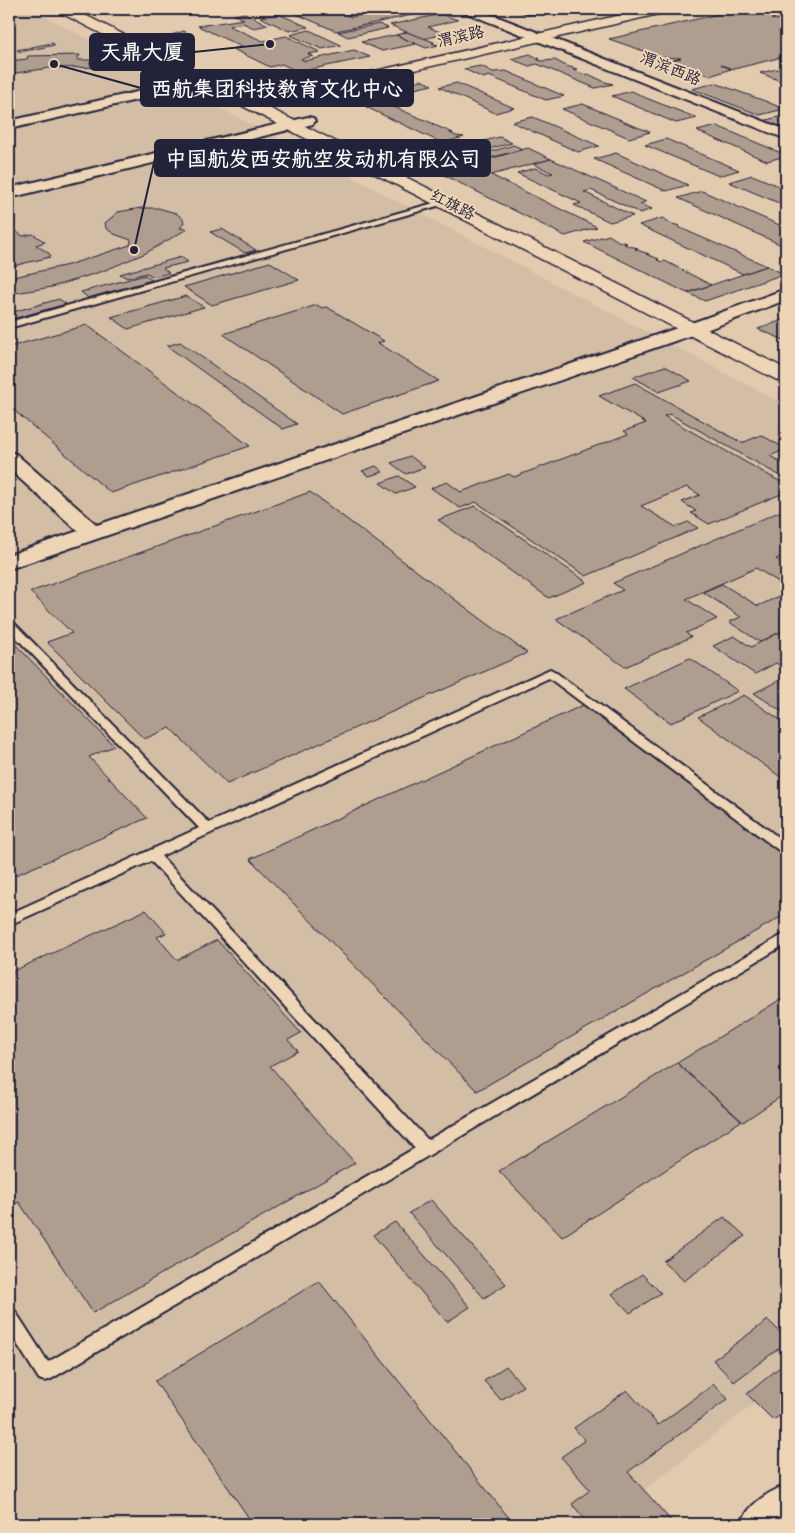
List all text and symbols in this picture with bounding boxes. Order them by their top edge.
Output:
street label: 渭滨路 [435,21,487,55]
callout: 天鼎大厦 [90,34,194,70]
text: 天鼎大厦 [100,40,184,70]
street label: 渭滨西路 [636,47,704,93]
callout: 西航集团科技教育文化中心 [141,70,413,106]
text: 西航集团科技教育文化中心 [151,77,403,107]
callout: 中国航发西安航空发动机有限公司 [155,140,490,176]
text: 中国航发西安航空发动机有限公司 [166,147,481,177]
street label: 红旗路 [425,185,479,227]

